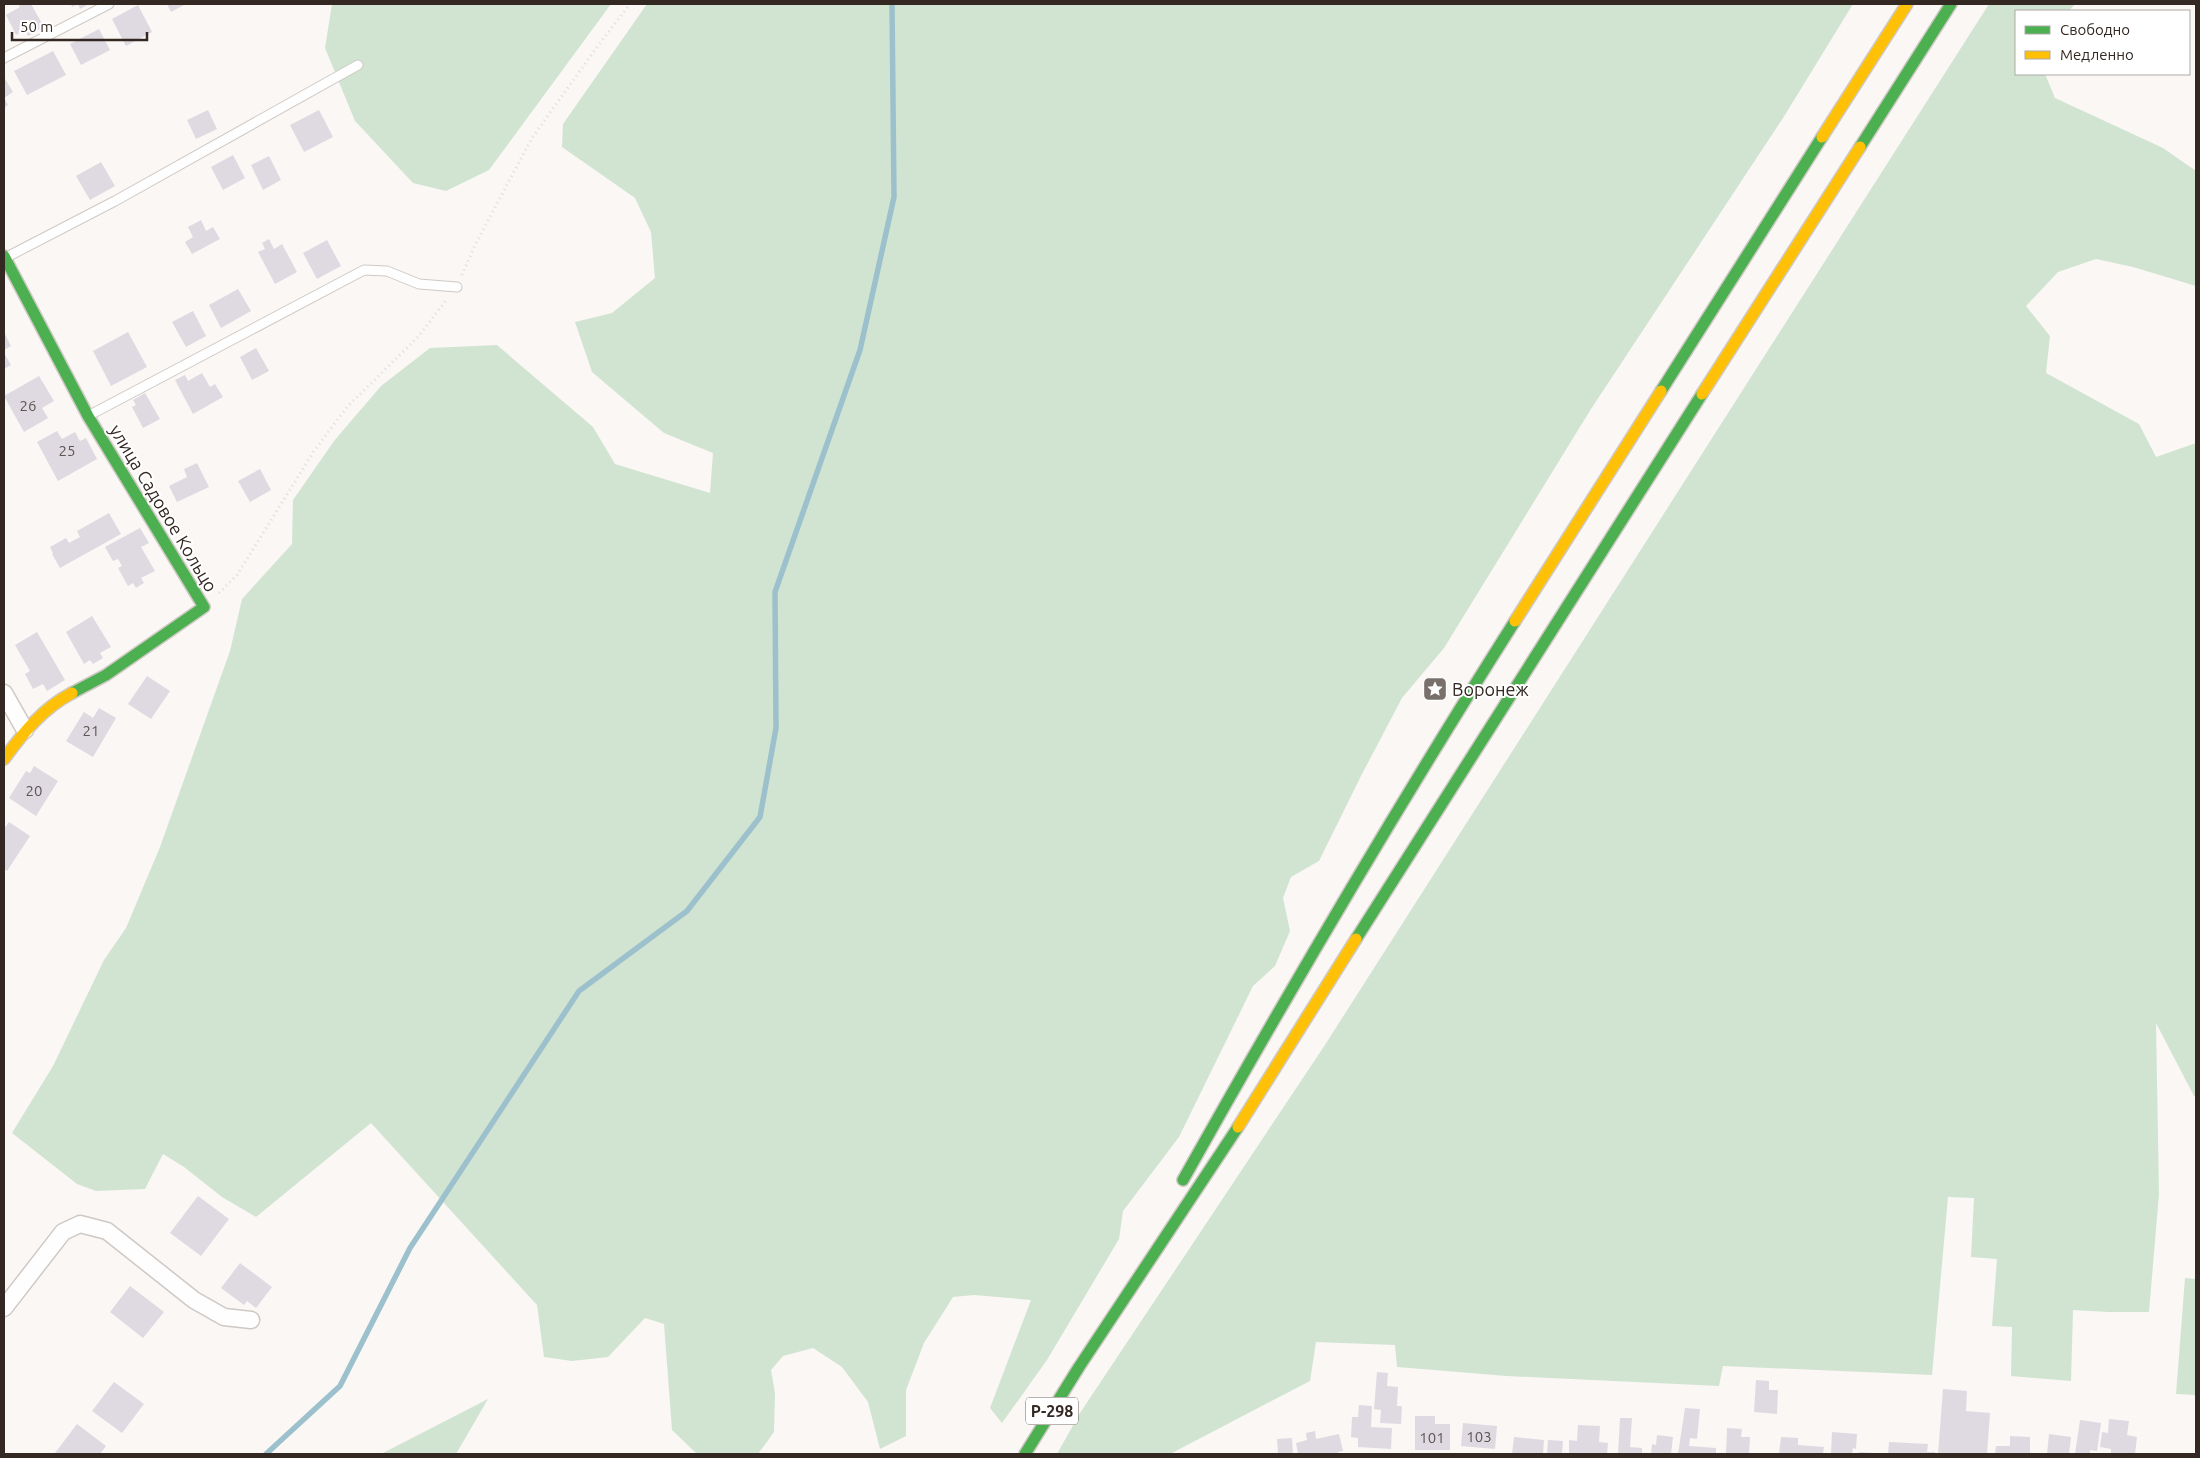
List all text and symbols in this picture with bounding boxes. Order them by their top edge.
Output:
scale bar [12,10,148,42]
legend [2015,10,2190,75]
text: 50 m [20,18,53,35]
text: Свободно [2060,21,2130,38]
text: Медленно [2060,46,2134,63]
house number: 26 [20,397,36,414]
street label: улица Садовое Кольцо [106,421,222,595]
house number: 25 [59,442,75,459]
place icon: Воронеж [1422,676,1448,702]
place label: Воронеж [1452,679,1529,699]
house number: 21 [83,722,99,739]
house number: 20 [26,782,42,799]
road number: Р-298 [1026,1398,1078,1424]
house number: 103 [1466,1428,1492,1445]
house number: 101 [1419,1429,1445,1446]

